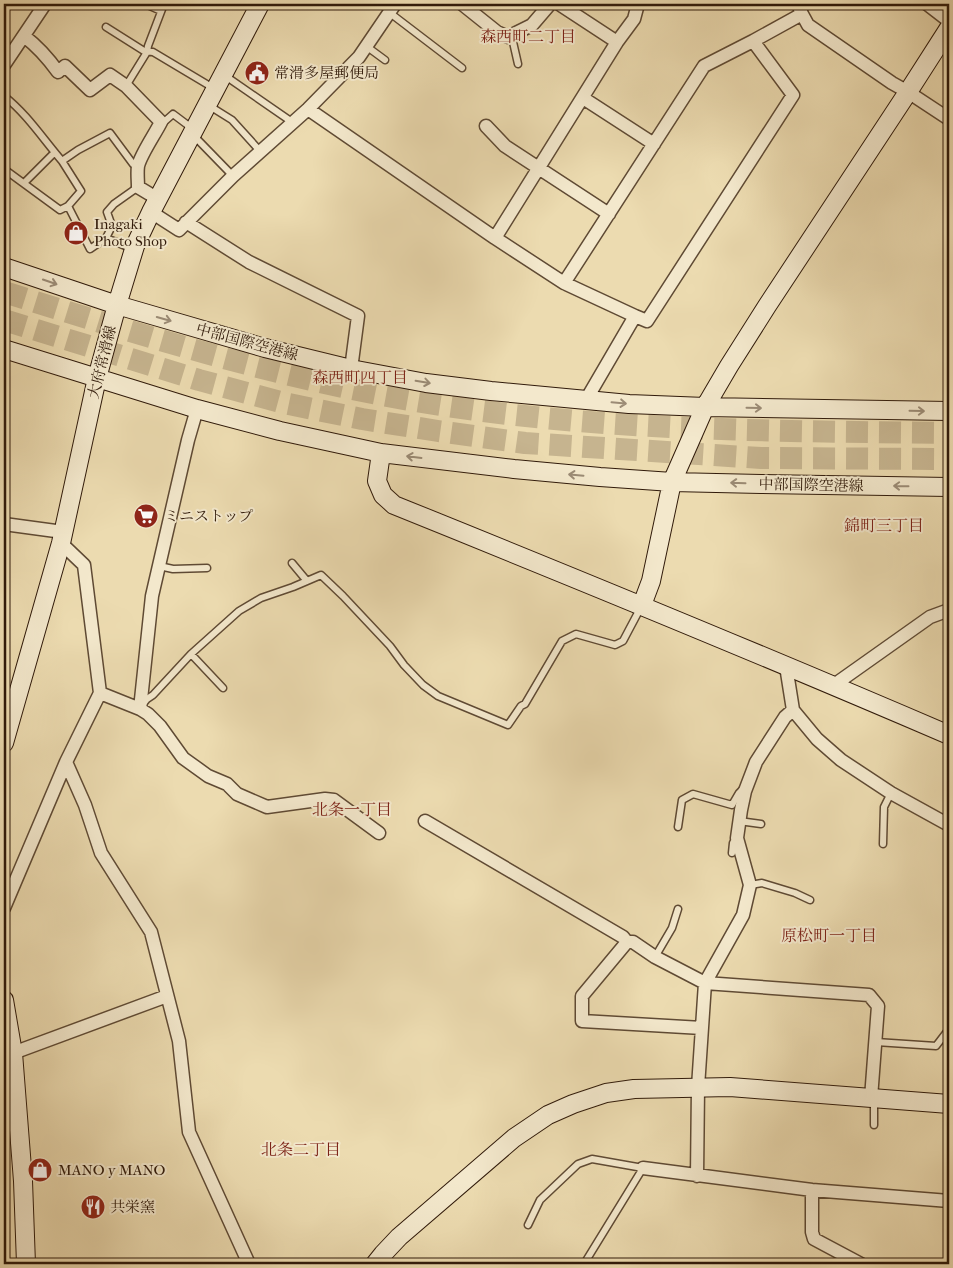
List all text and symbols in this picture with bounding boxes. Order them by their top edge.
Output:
district label: 森西町二丁目 [480,27,576,46]
public building icon: 常滑多屋郵便局 [244,60,270,86]
place label: 常滑多屋郵便局 [274,64,379,82]
place label: Inagaki Photo Shop [94,215,167,250]
shop icon: Inagaki Photo Shop [63,220,89,246]
one-way arrow [42,278,57,287]
one-way arrow [155,314,171,324]
street label: 中部国際空港線 [194,320,300,364]
street label: 大府常滑線 [84,323,120,401]
district label: 森西町四丁目 [312,368,408,387]
one-way arrow [415,378,431,388]
one-way arrow [611,399,627,408]
one-way arrow [746,403,762,413]
one-way arrow [908,406,924,416]
one-way arrow [407,452,423,462]
one-way arrow [568,470,584,480]
street label: 中部国際空港線 [758,475,864,495]
one-way arrow [730,479,746,488]
one-way arrow [893,481,909,491]
supermarket icon: ミニストップ [133,503,159,529]
place label: ミニストップ [164,507,254,525]
district label: 錦町三丁目 [843,516,924,535]
district label: 北条一丁目 [312,800,392,819]
district label: 原松町一丁目 [781,926,877,945]
district label: 北条二丁目 [261,1140,341,1159]
shop icon: MANO y MANO [27,1157,53,1183]
place label: MANO y MANO [58,1161,166,1179]
restaurant icon: 共栄窯 [80,1194,106,1220]
place label: 共栄窯 [110,1198,155,1216]

